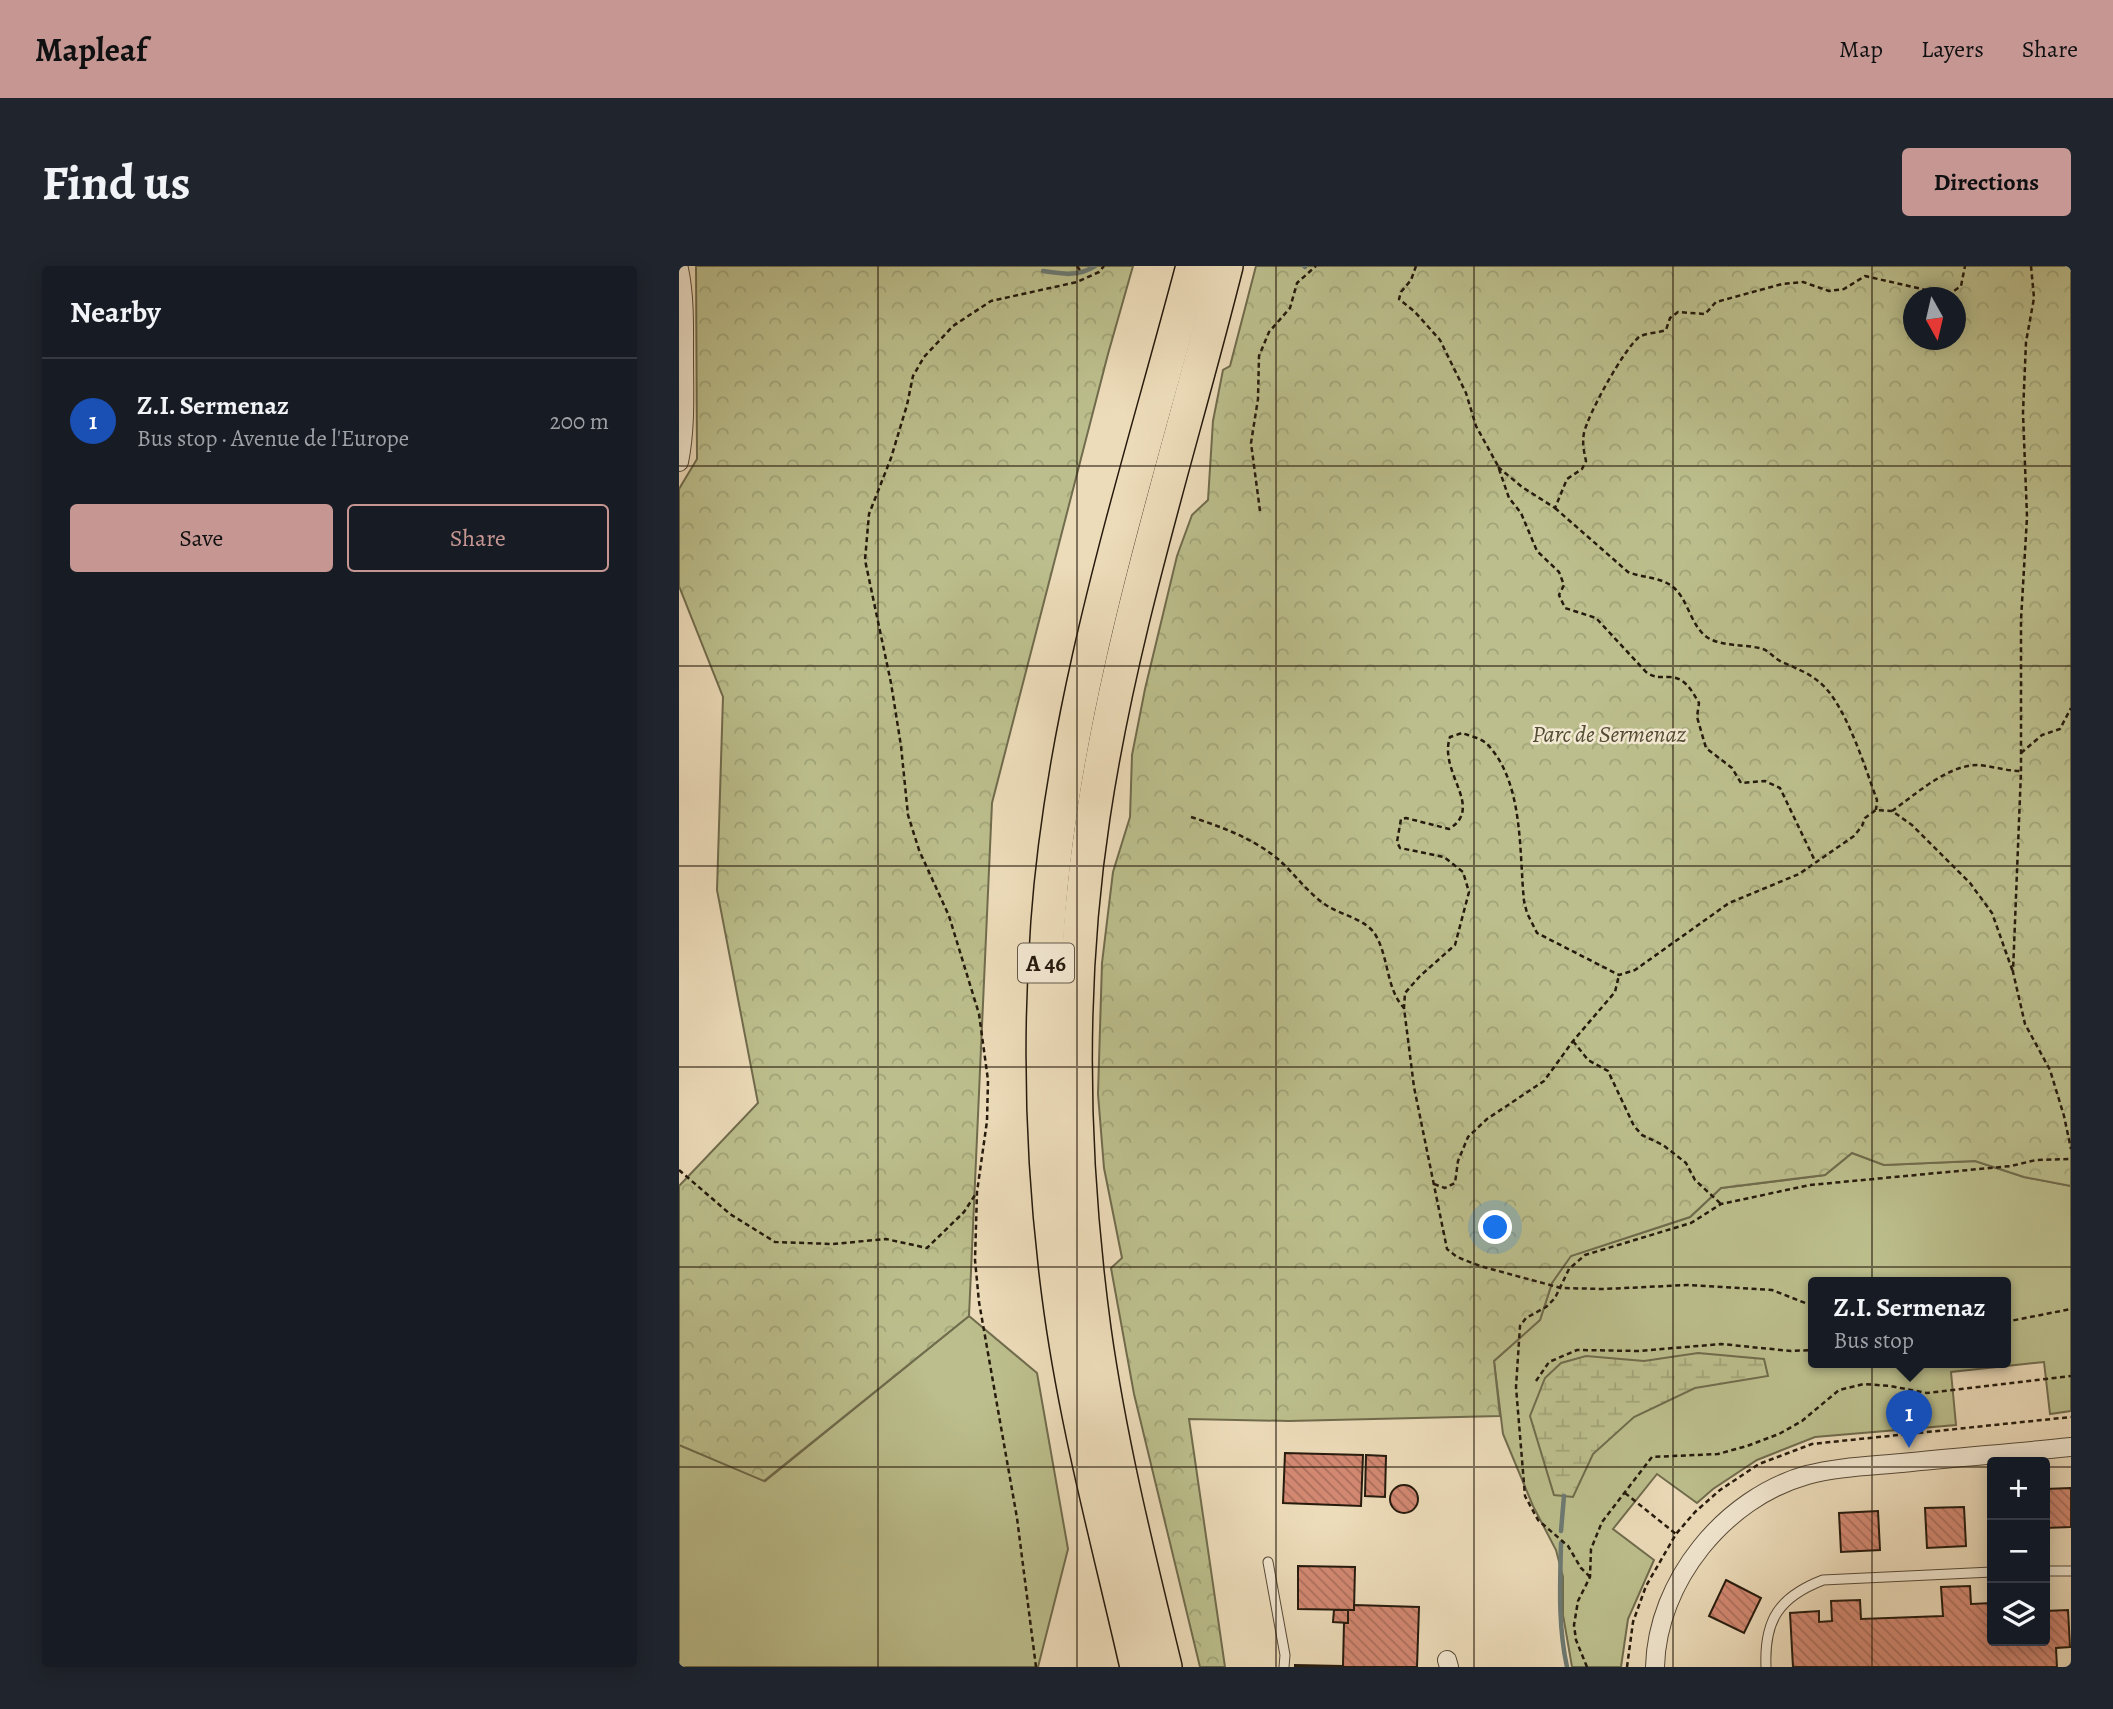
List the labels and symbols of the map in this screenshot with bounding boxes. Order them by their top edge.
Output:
north arrow [1903,287,1966,350]
park label: Parc de Sermenaz [1532,718,1687,750]
road number: A 46 [1018,944,1074,982]
your location [1478,1210,1512,1244]
pin: 1 [1886,1390,1932,1448]

